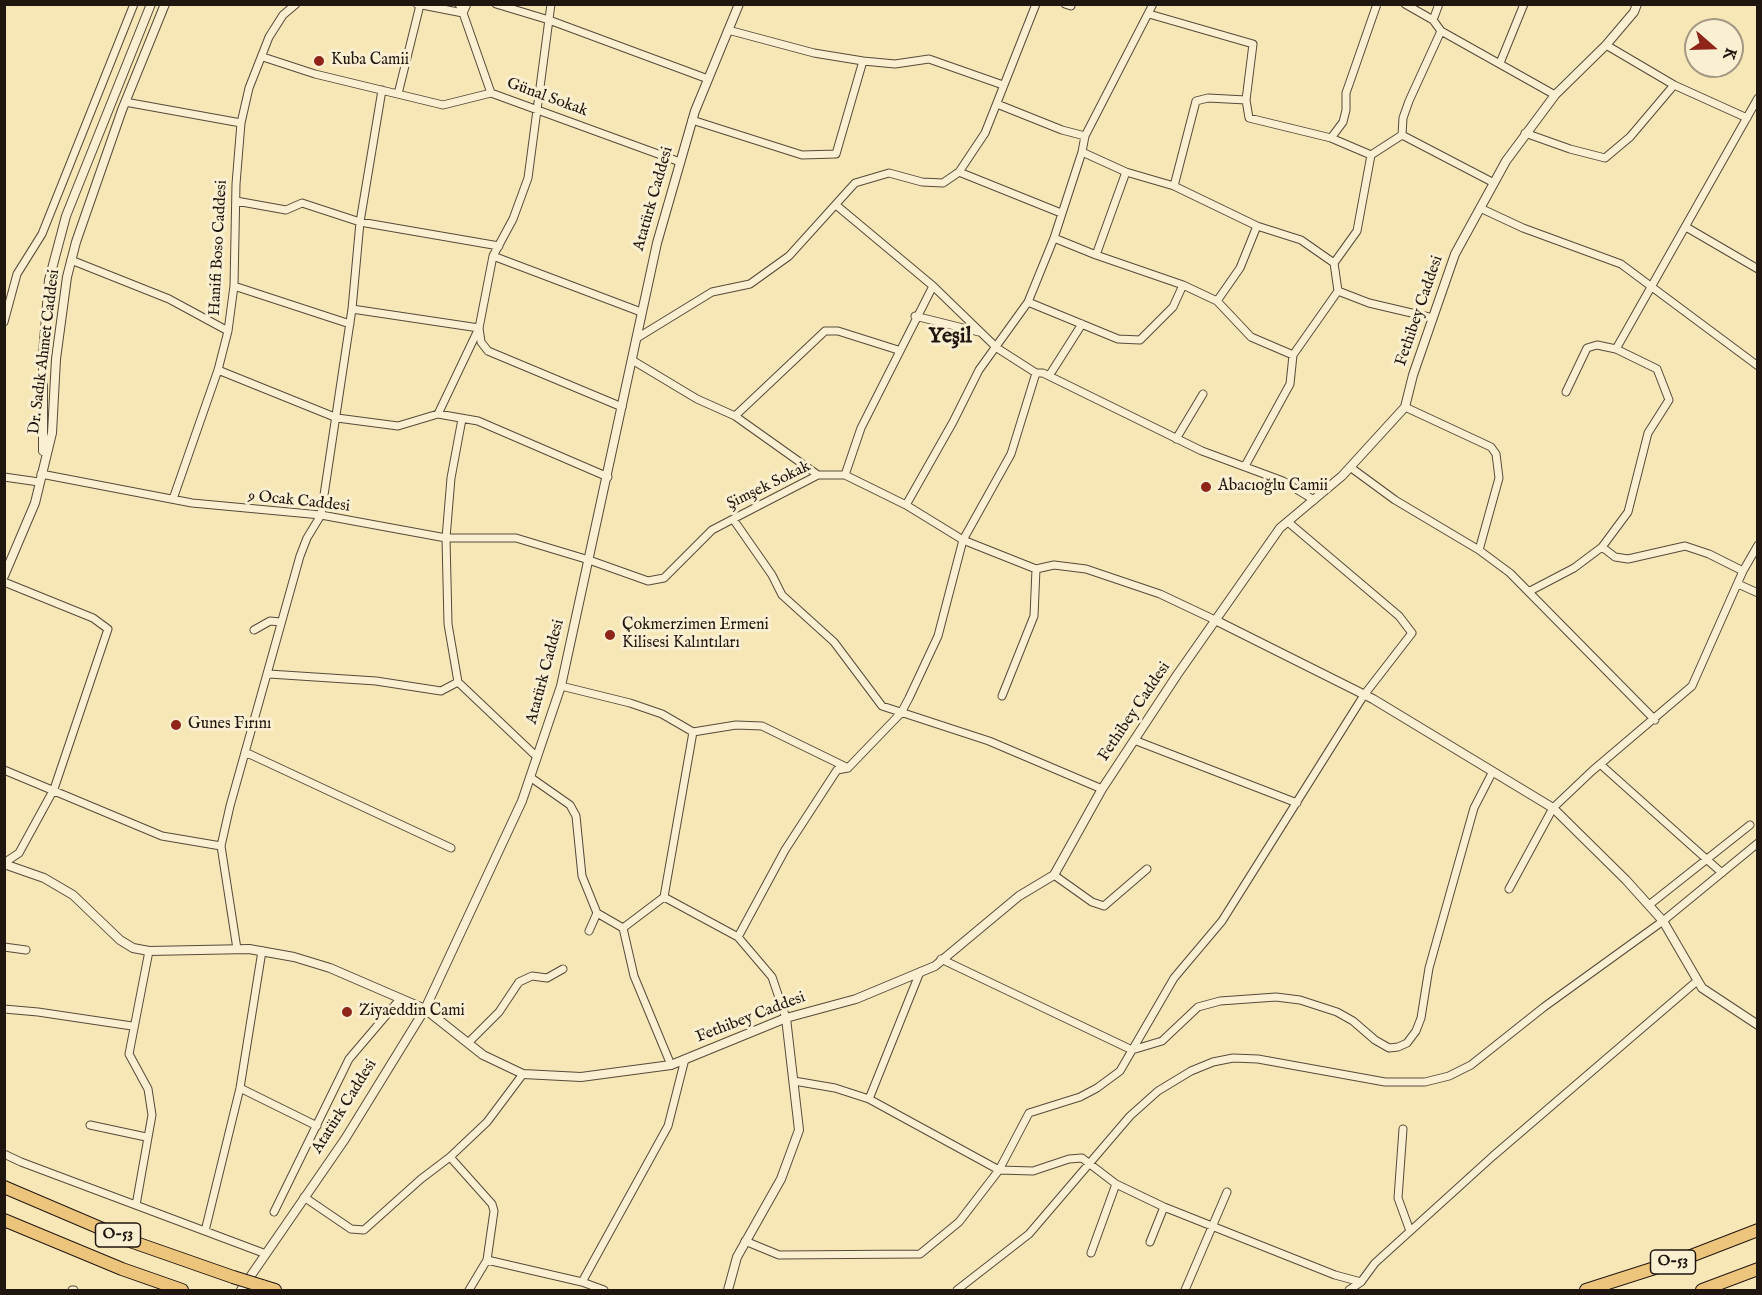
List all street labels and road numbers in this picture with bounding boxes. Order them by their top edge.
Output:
street label: Günal Sokak [504,74,590,122]
street label: Atatürk Caddesi [630,145,678,253]
street label: Hanifi Boso Caddesi [206,180,232,316]
street label: Fethibey Caddesi [1392,253,1448,369]
street label: Dr. Sadık Ahmet Caddesi [25,268,65,436]
street label: Şimşek Sokak [724,457,814,515]
street label: 9 Ocak Caddesi [247,487,351,517]
street label: Atatürk Caddesi [523,618,569,726]
street label: Fethibey Caddesi [1095,659,1175,765]
street label: Fethibey Caddesi [694,988,808,1048]
street label: Atatürk Caddesi [308,1056,382,1158]
road number: O-53 [96,1223,140,1247]
road number: O-53 [1650,1250,1696,1274]

